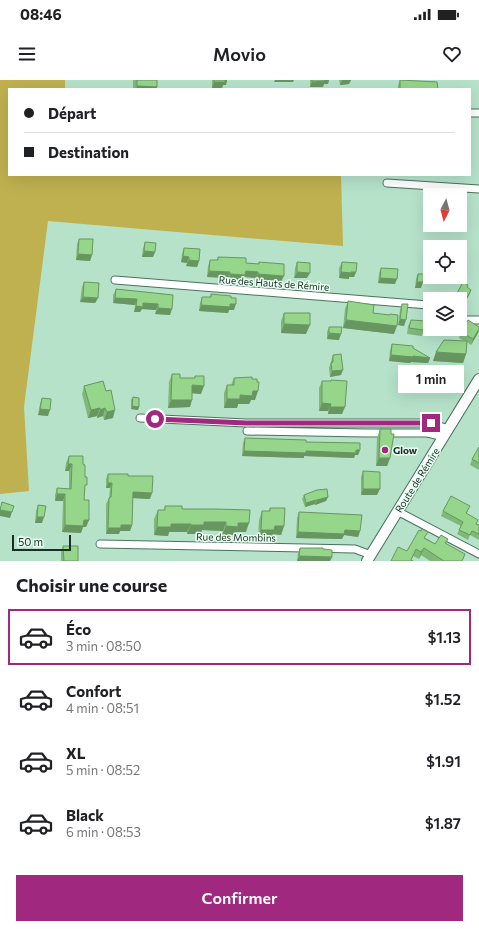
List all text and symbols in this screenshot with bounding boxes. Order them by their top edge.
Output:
text: 08:46 [20,5,62,23]
icon: menu [16,43,38,65]
text: Movio [213,43,266,65]
icon: heart [441,43,463,65]
text: Départ [48,104,96,122]
text: Destination [48,143,129,161]
north arrow [423,188,467,232]
map controls [423,188,467,336]
button: locate [423,240,467,284]
street label: Rue des Hauts de Rémire [218,273,330,293]
button: layers [423,292,467,336]
callout: 1 min [398,365,464,393]
text: 1 min [416,371,446,387]
route start [146,410,164,428]
route end [422,414,440,432]
place label: Glow [393,444,418,456]
marker: Glow [380,445,390,455]
street label: Route de Rémire [392,445,442,515]
street label: Rue des Mombins [196,530,277,544]
scale bar [12,533,71,552]
text: 50 m [18,535,43,548]
text: Choisir une course [16,574,167,596]
icon: car [18,619,54,655]
text: Éco [66,620,91,638]
text: $1.13 [428,628,461,646]
text: 3 min · 08:50 [66,638,141,654]
icon: car [18,681,54,717]
text: Confort [66,682,121,700]
text: $1.52 [425,690,461,708]
text: 4 min · 08:51 [66,700,139,716]
icon: car [18,743,54,779]
text: XL [66,744,85,762]
text: $1.91 [426,752,461,770]
text: 5 min · 08:52 [66,762,140,778]
icon: car [18,805,54,841]
text: Black [66,806,104,824]
text: $1.87 [425,814,461,832]
text: 6 min · 08:53 [66,824,141,840]
button: Confirmer [16,875,463,921]

